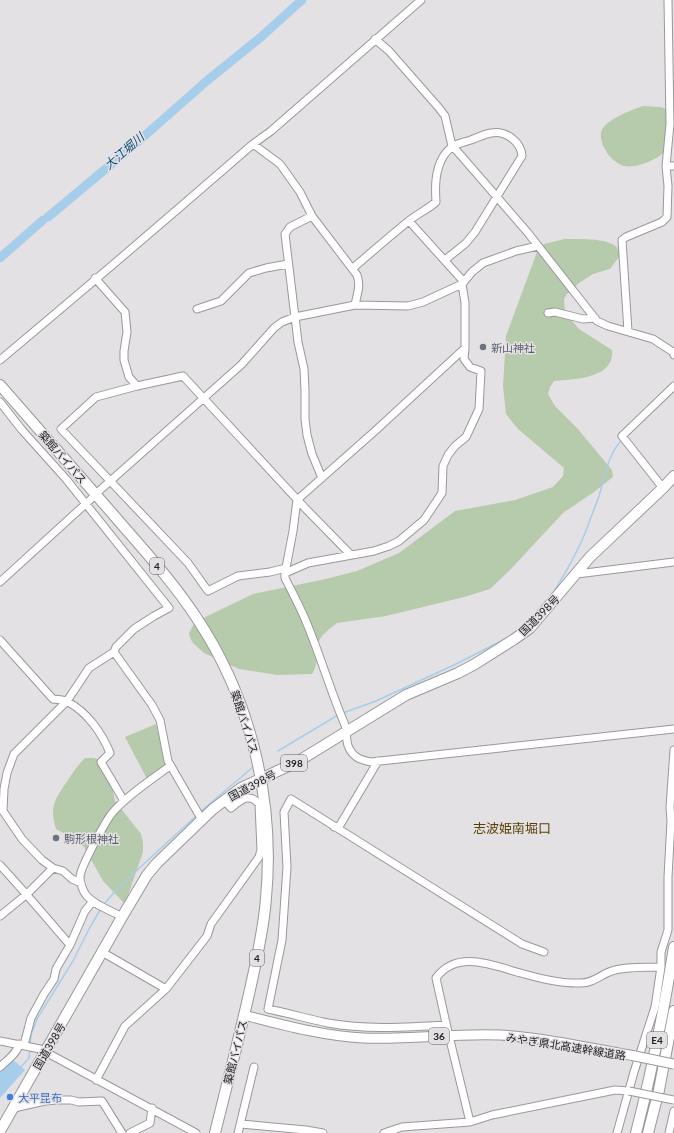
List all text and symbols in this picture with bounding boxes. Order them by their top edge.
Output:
water label: 大江堀川 [101,128,149,172]
place label: 新山神社 [491,341,535,354]
marker: 新山神社 [478,342,488,352]
street label: 築館バイパス [37,428,89,486]
road number: 4 [150,558,164,574]
street label: 国道398号 [516,592,562,638]
street label: 築館バイパス [229,689,261,755]
road number: 398 [281,755,307,771]
street label: 国道398号 [226,767,278,803]
district label: 志波姫南堀口 [473,820,551,836]
place label: 駒形根神社 [64,832,119,845]
marker: 駒形根神社 [51,833,61,843]
road number: 4 [250,950,264,966]
street label: 築館バイパス [221,1019,249,1085]
street label: 国道398号 [30,1020,68,1072]
road number: 36 [429,1028,449,1044]
street label: みやぎ県北高速幹線道路 [505,1030,627,1062]
road number: E4 [647,1032,667,1048]
place label: 大平昆布 [18,1091,62,1104]
marker: 大平昆布 [5,1092,15,1102]

